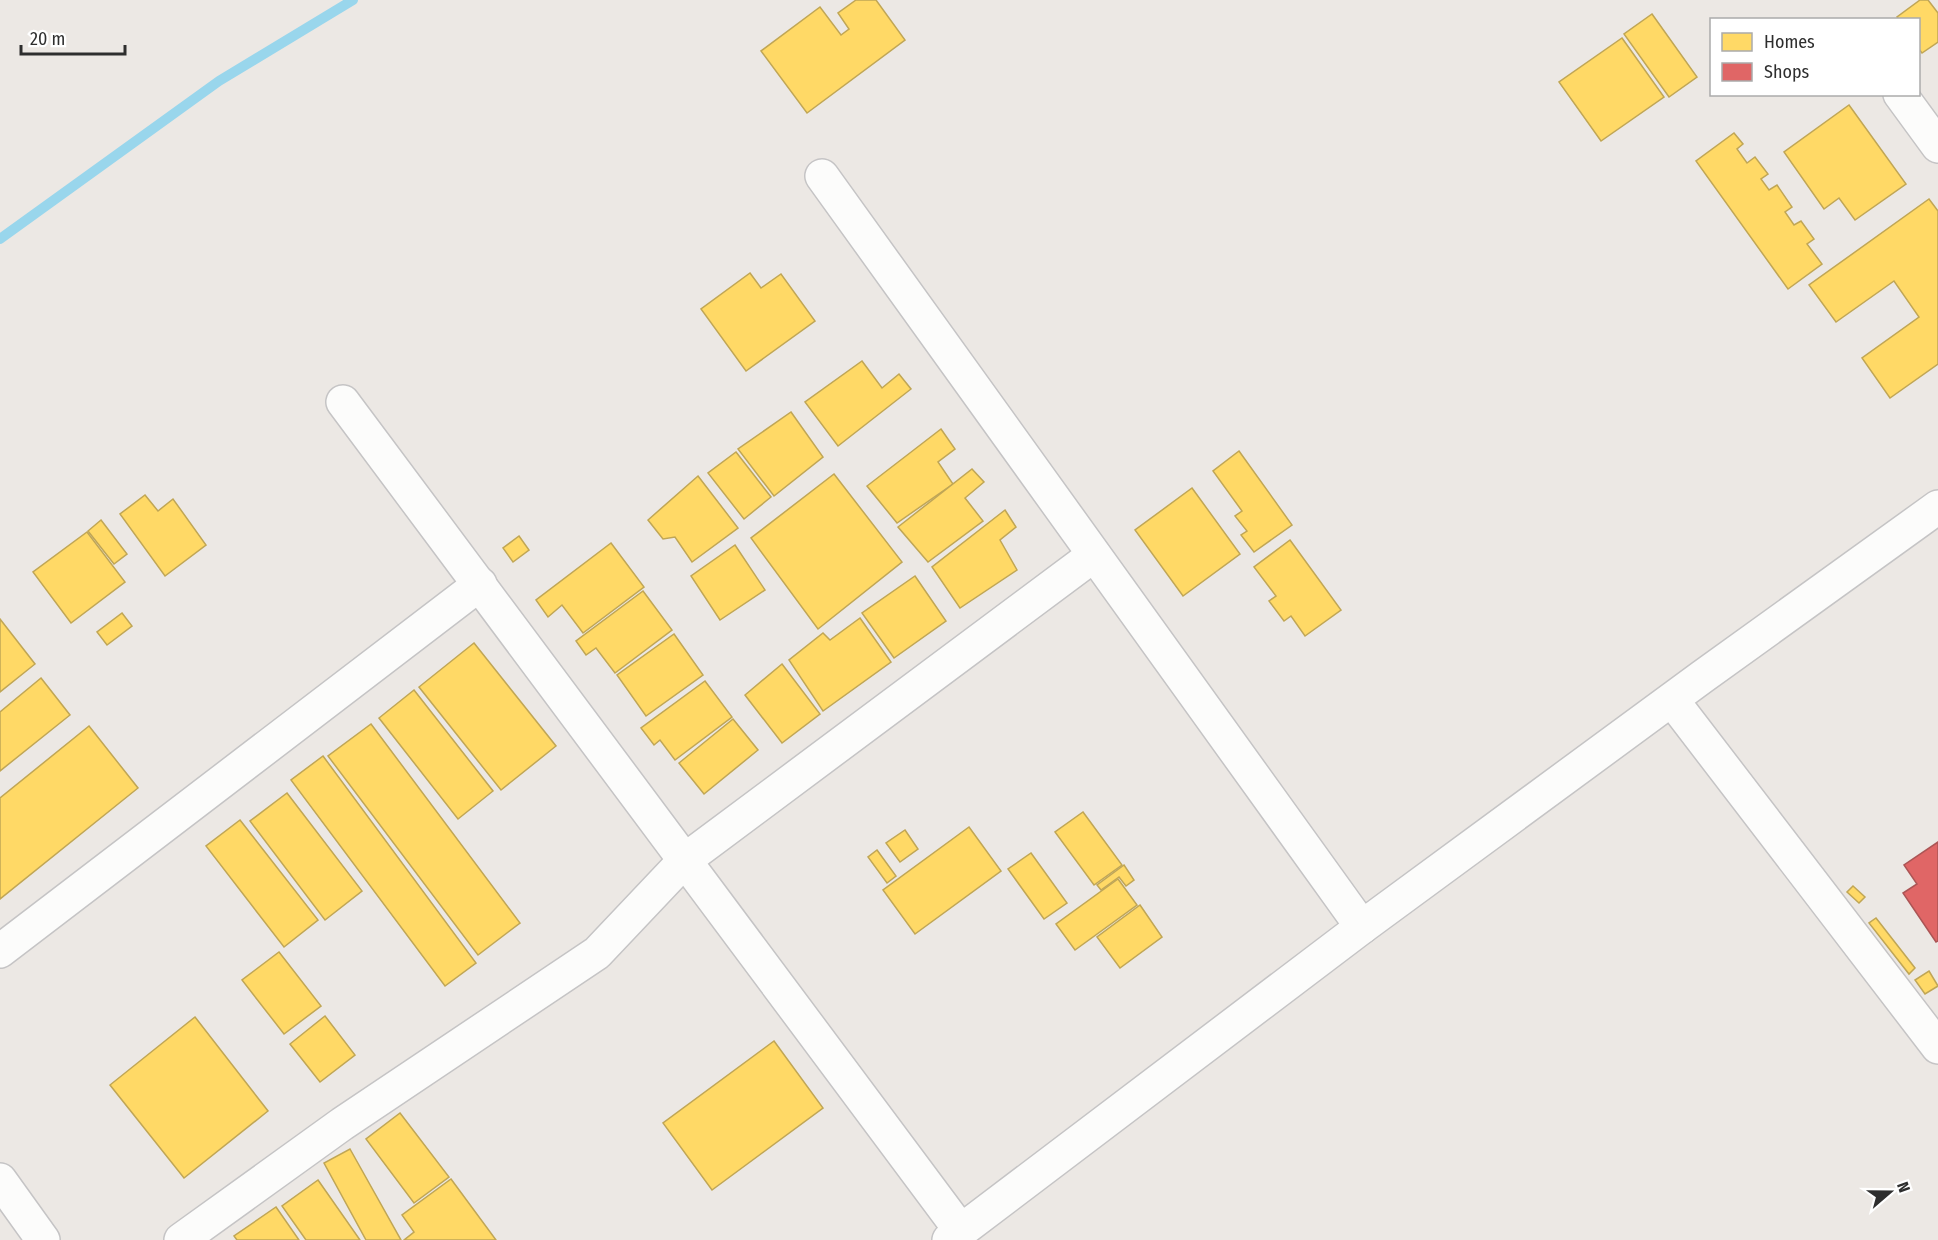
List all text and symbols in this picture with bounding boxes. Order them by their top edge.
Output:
scale bar [21,18,124,56]
legend [1710,18,1920,96]
text: 20 m [30,28,65,50]
text: Homes [1764,31,1815,53]
text: Shops [1764,61,1809,83]
north arrow [1860,1162,1920,1222]
text: N [1893,1179,1914,1195]

